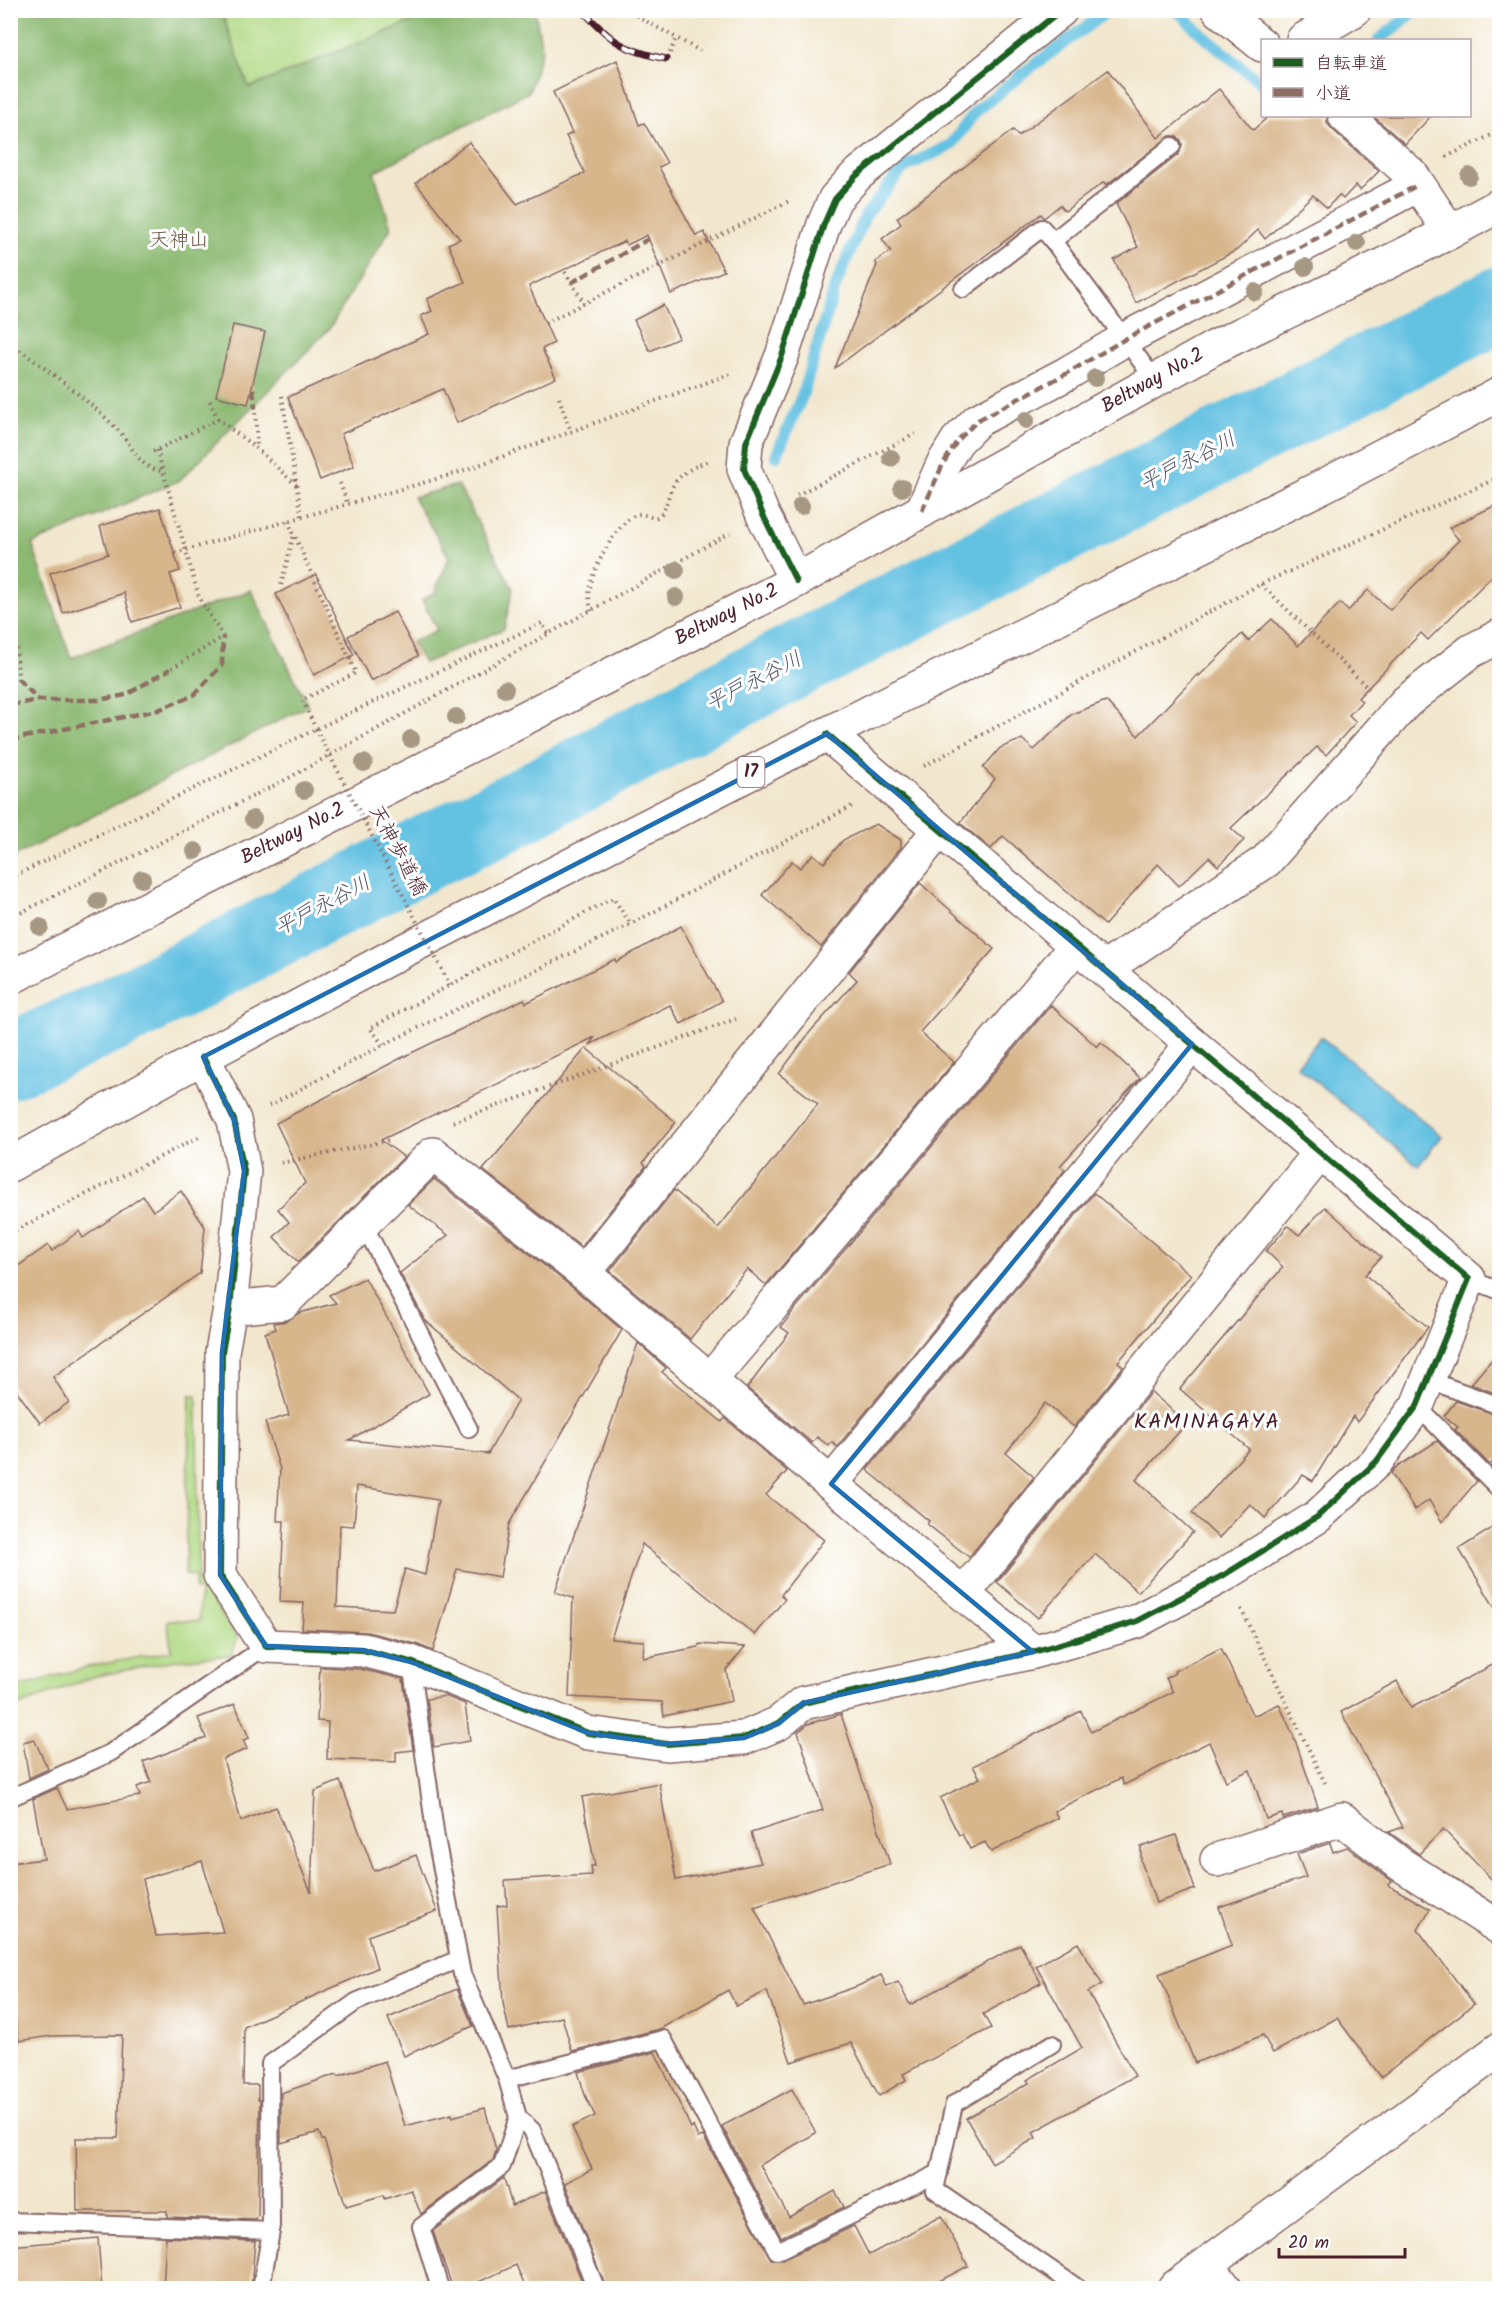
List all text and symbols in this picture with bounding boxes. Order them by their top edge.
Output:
legend [1261,39,1471,117]
text: 自転車道 [1315,50,1387,79]
text: 小道 [1315,80,1351,109]
park label: 天神山 [149,225,209,257]
street label: Beltway No.2 [1096,339,1210,423]
water label: 平戸永谷川 [1134,423,1242,501]
street label: Beltway No.2 [669,575,785,655]
water label: 平戸永谷川 [700,643,808,721]
road number: 17 [738,757,764,787]
street label: Beltway No.2 [235,794,351,874]
street label: 天神歩道橋 [359,799,435,903]
water label: 平戸永谷川 [269,867,377,945]
district label: KAMINAGAYA [1134,1405,1280,1440]
scale bar [1279,2221,1405,2259]
text: 20 m [1288,2229,1329,2258]

